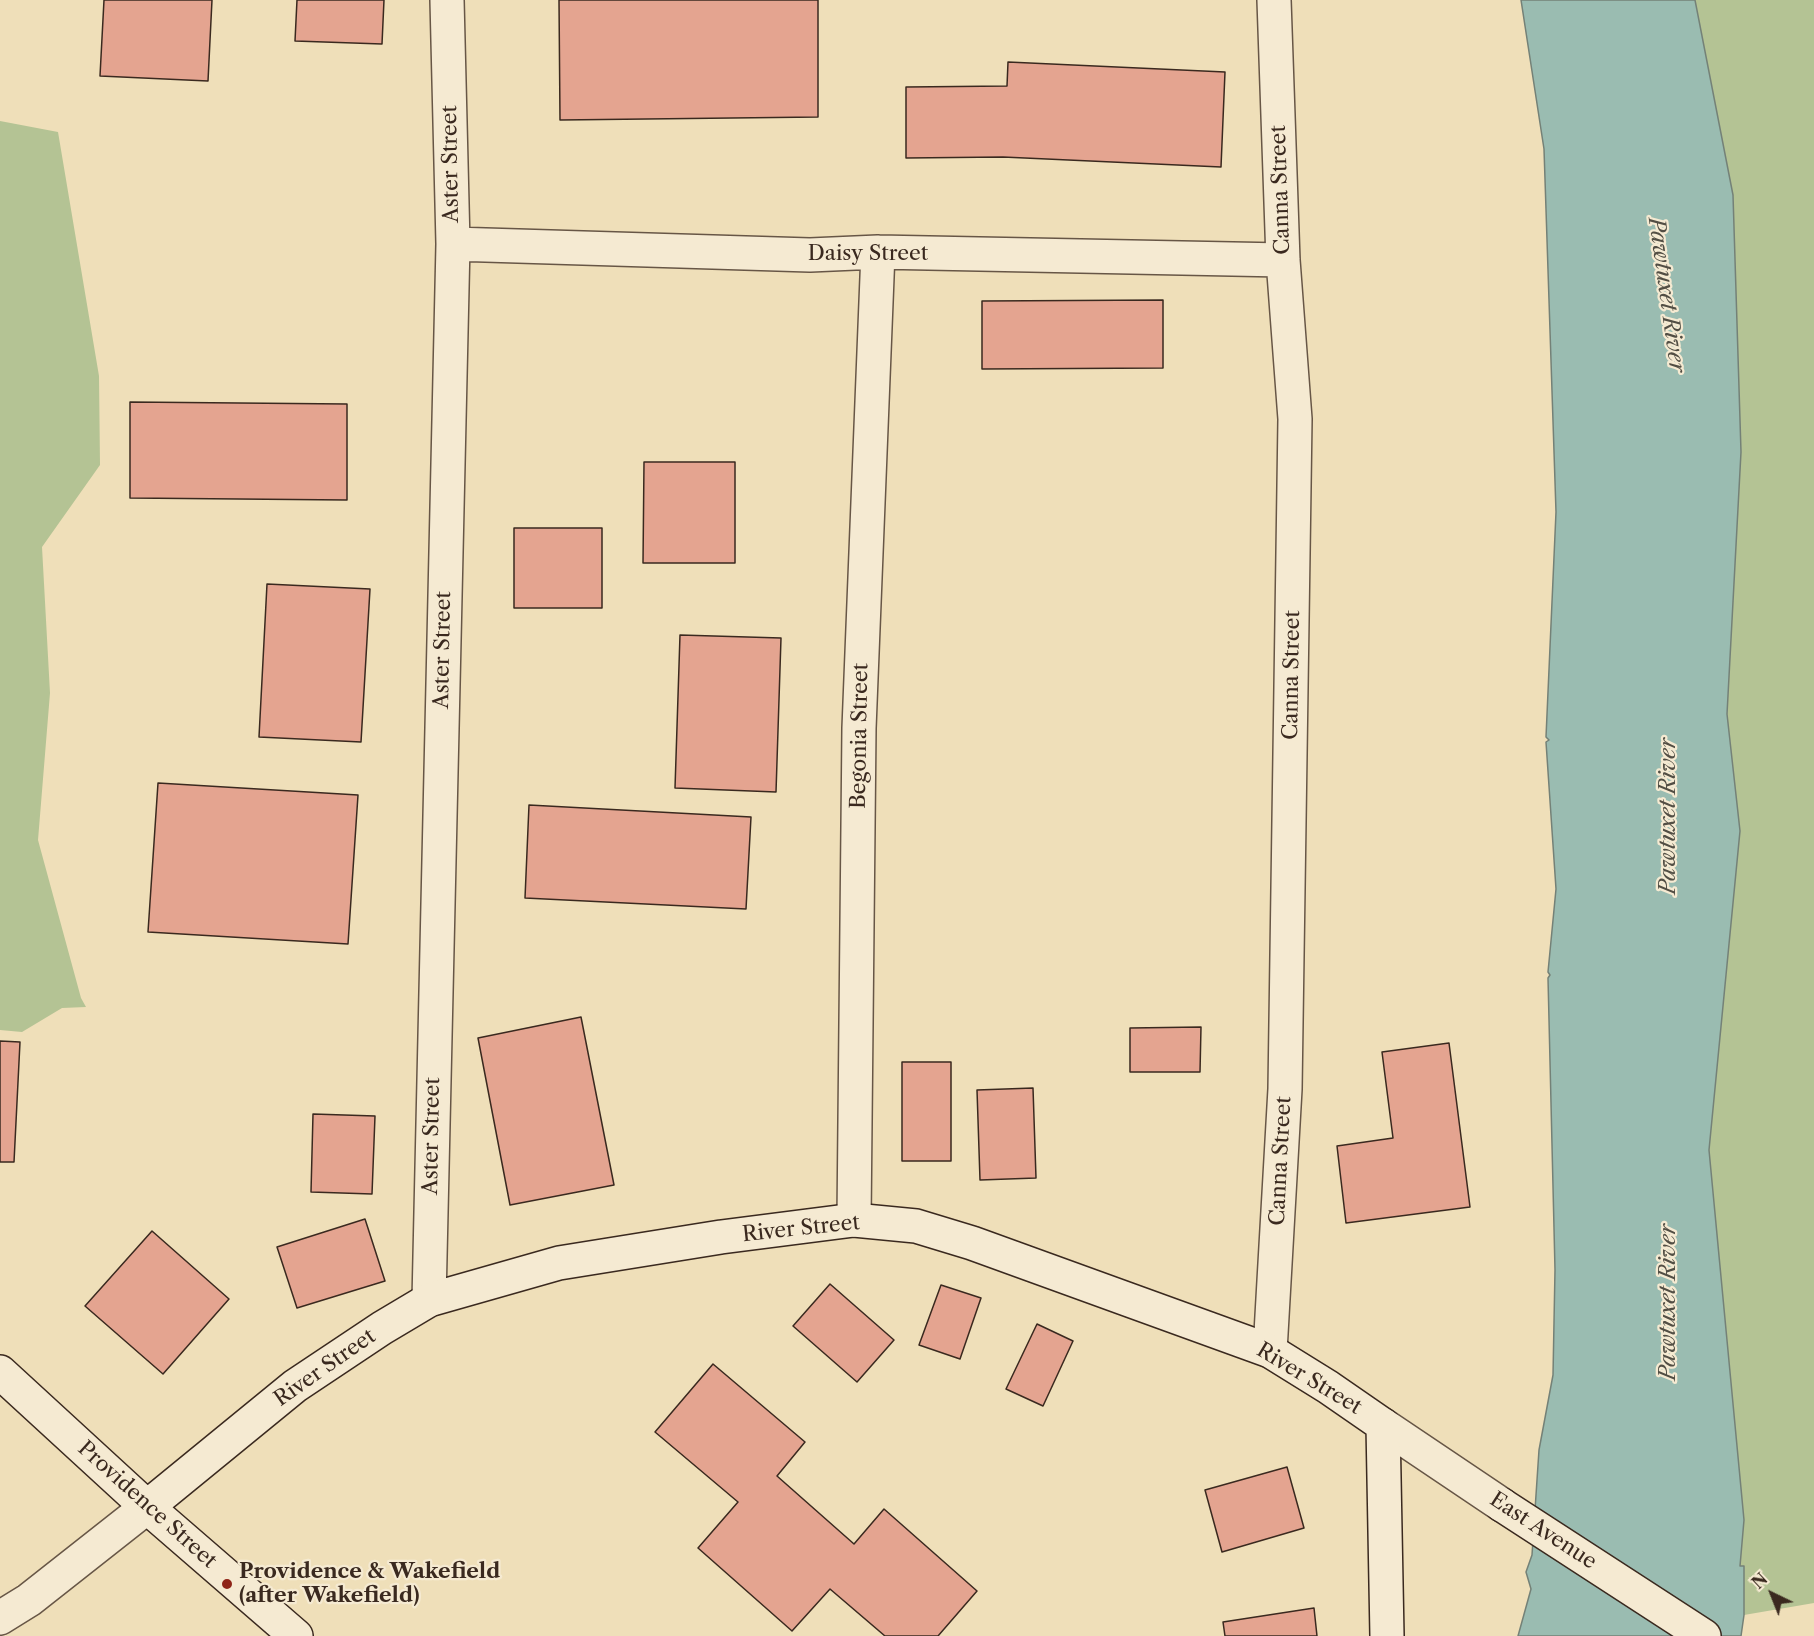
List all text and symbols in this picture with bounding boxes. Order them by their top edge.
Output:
street label: Aster Street [437,105,465,223]
street label: Canna Street [1266,125,1296,255]
water label: Pawtuxet River [1642,216,1690,374]
street label: Daisy Street [808,241,928,267]
street label: Aster Street [429,591,457,709]
street label: Canna Street [1278,610,1306,740]
street label: Begonia Street [846,663,874,809]
water label: Pawtuxet River [1656,738,1682,894]
street label: Aster Street [418,1077,446,1195]
street label: Canna Street [1265,1096,1297,1226]
street label: River Street [741,1210,861,1248]
water label: Pawtuxet River [1656,1224,1682,1380]
street label: River Street [269,1324,381,1412]
street label: River Street [1252,1338,1366,1420]
street label: Providence Street [72,1436,222,1574]
street label: East Avenue [1485,1487,1601,1575]
place label: Providence & Wakefield (after Wakefield) [239,1559,500,1609]
north arrow [1742,1564,1802,1624]
text: N [1748,1569,1772,1593]
marker: Providence & Wakefield (after Wakefield) [220,1577,234,1591]

